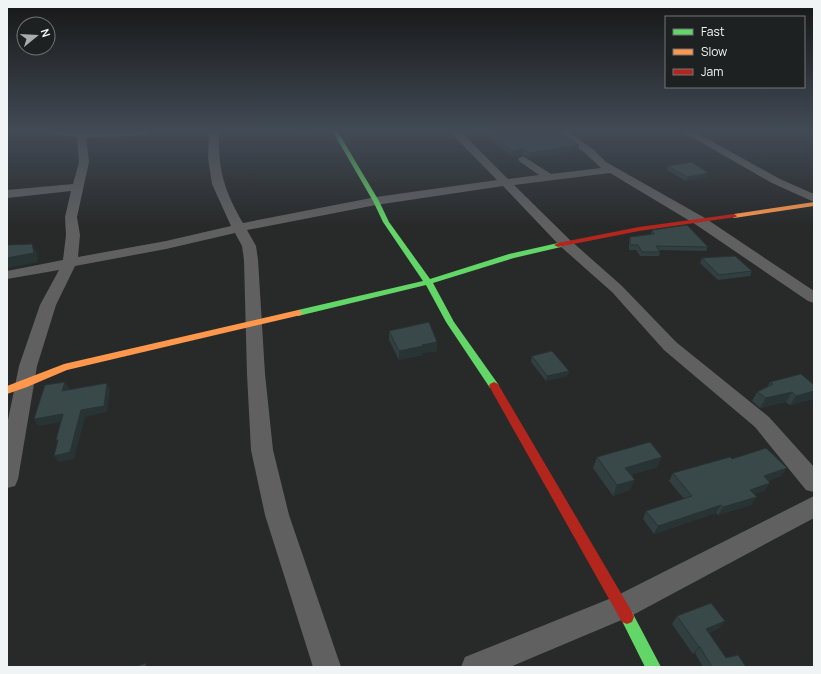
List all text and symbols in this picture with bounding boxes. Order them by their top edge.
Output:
north arrow [16,16,56,56]
legend [665,16,805,88]
text: Fast [701,23,725,40]
text: N [38,27,54,39]
text: Slow [701,43,727,60]
text: Jam [701,63,723,80]

